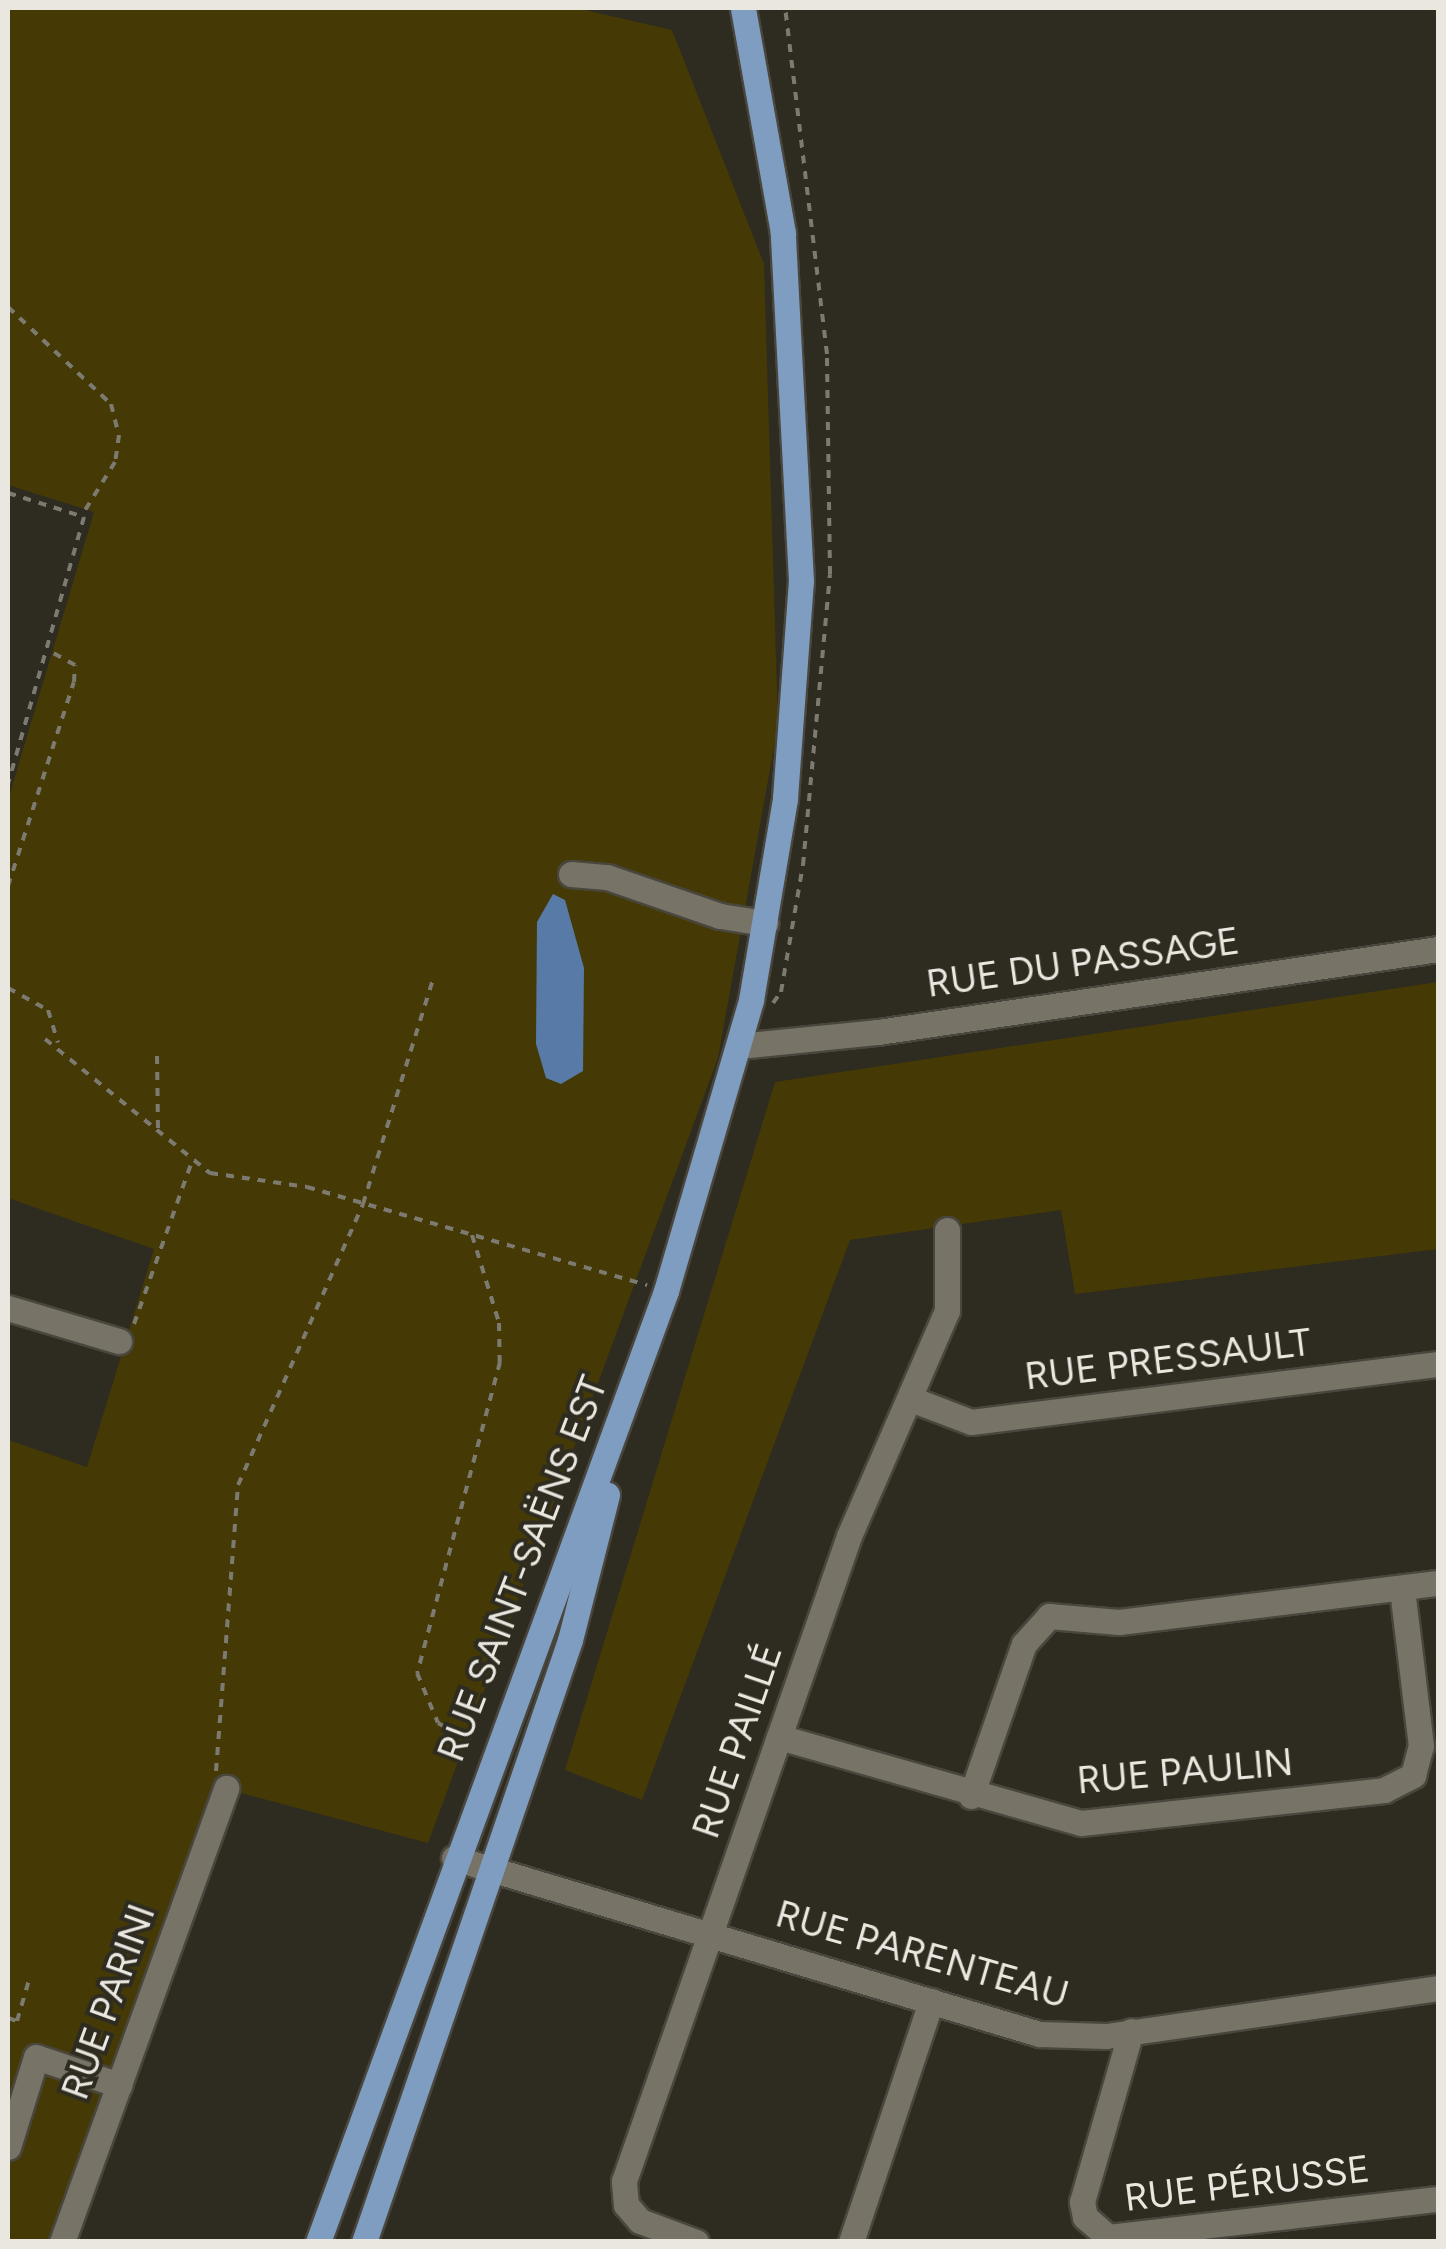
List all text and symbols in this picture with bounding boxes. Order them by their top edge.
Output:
street label: RUE DU PASSAGE [924,918,1242,1008]
street label: RUE PRESSAULT [1022,1320,1314,1400]
street label: RUE SAINT-SAËNS EST [428,1370,618,1768]
street label: RUE PAILLÉ [683,1638,793,1844]
street label: RUE PAULIN [1075,1740,1295,1804]
street label: RUE PARENTEAU [771,1891,1073,2019]
street label: RUE PARINI [53,1898,165,2106]
street label: RUE PÉRUSSE [1122,2146,1372,2222]

